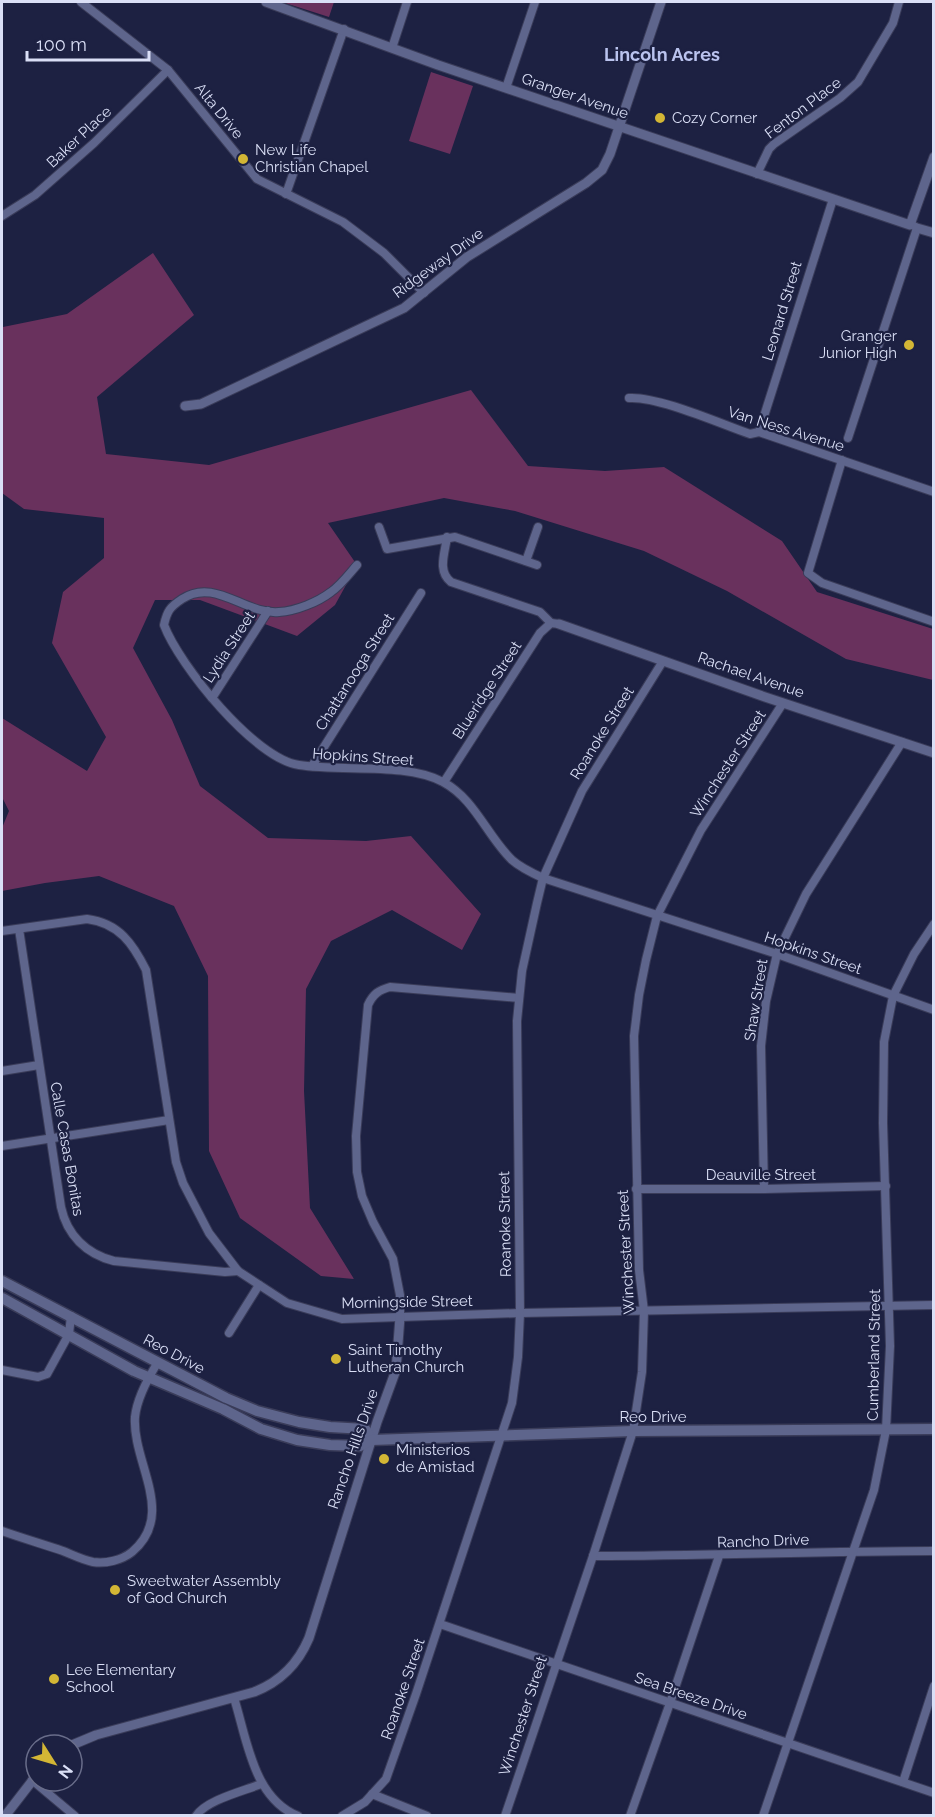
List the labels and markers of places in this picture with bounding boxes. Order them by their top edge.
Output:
place label: Cozy Corner [672,109,758,127]
marker: Cozy Corner [653,111,667,125]
place label: New Life Christian Chapel [255,141,369,176]
marker: New Life Christian Chapel [236,152,250,166]
place label: Granger Junior High [819,327,898,362]
marker: Granger Junior High [902,338,916,352]
place label: Saint Timothy Lutheran Church [348,1341,464,1376]
marker: Saint Timothy Lutheran Church [329,1352,343,1366]
place label: Ministerios de Amistad [396,1441,474,1476]
marker: Ministerios de Amistad [377,1452,391,1466]
place label: Sweetwater Assembly of God Church [127,1572,281,1607]
marker: Sweetwater Assembly of God Church [108,1583,122,1597]
place label: Lee Elementary School [66,1661,176,1696]
marker: Lee Elementary School [47,1672,61,1686]

